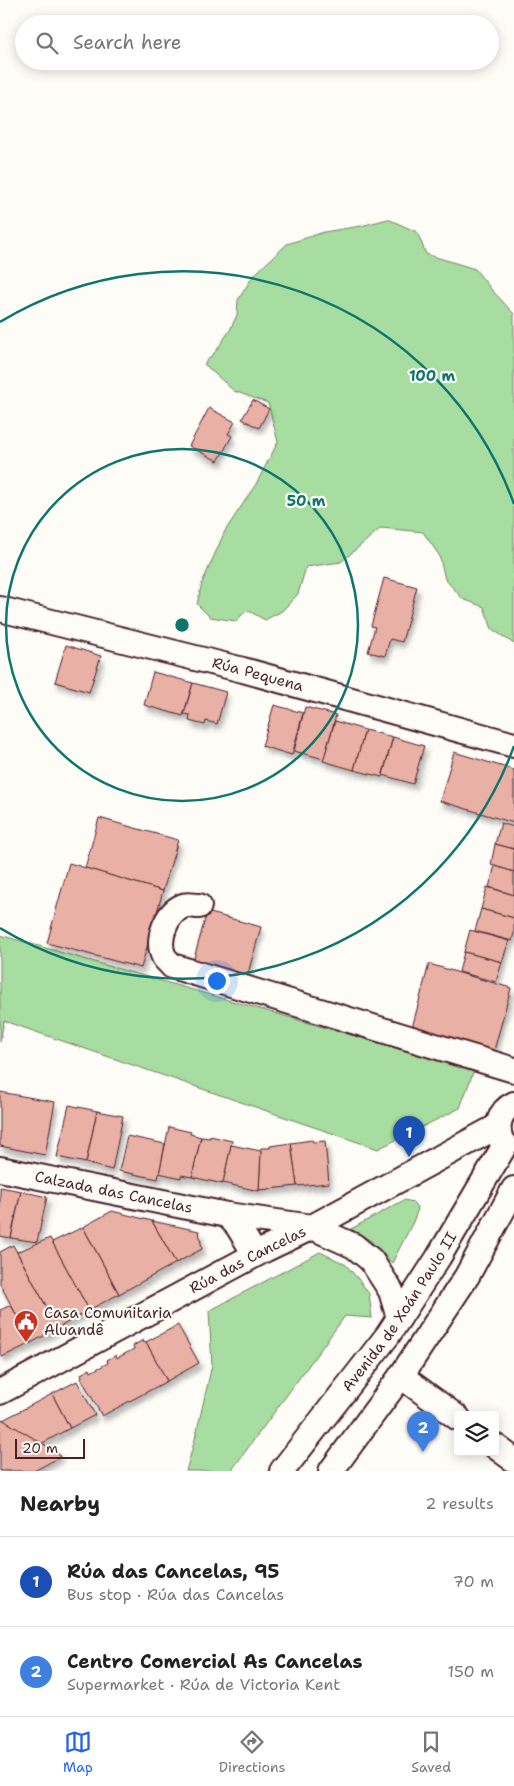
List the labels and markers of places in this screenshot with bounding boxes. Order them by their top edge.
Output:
centre of rings [173,616,191,634]
pin: 1 [393,1116,425,1157]
place label: Casa Comunitaria Aluandê [44,1303,172,1340]
public building icon: Casa Comunitaria Aluandê [13,1309,39,1343]
pin: 2 [407,1411,439,1452]

